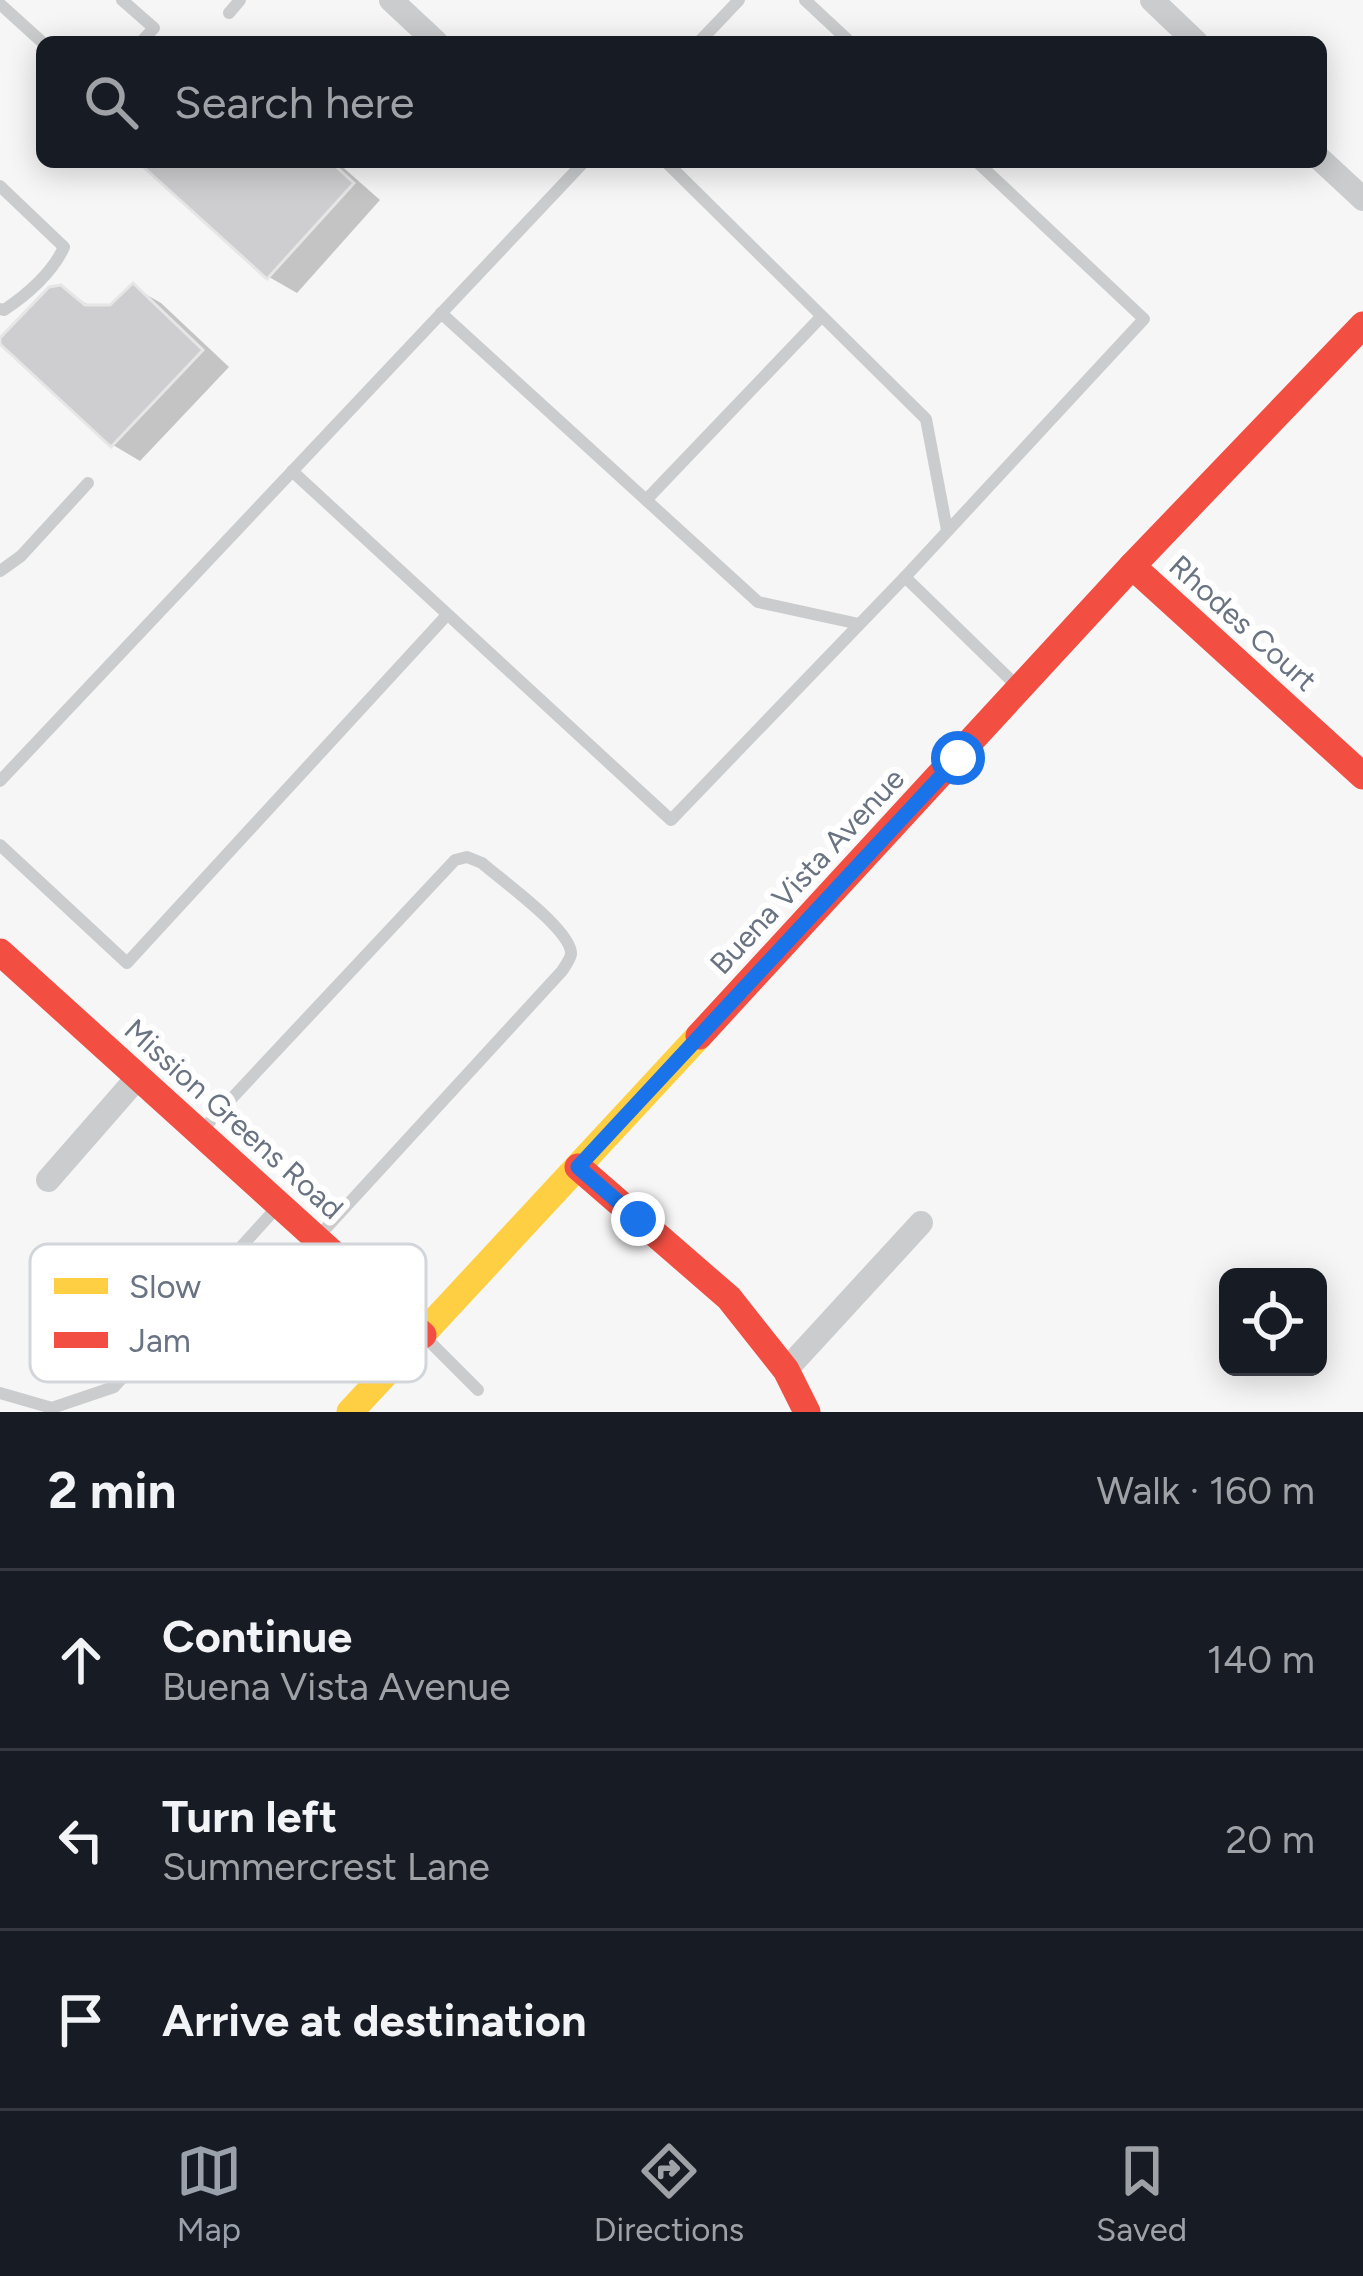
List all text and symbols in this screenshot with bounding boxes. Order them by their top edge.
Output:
search box [36,36,1327,168]
icon: search [78,69,144,135]
text: Search here [174,75,414,129]
street label: Rhodes Court [1162,547,1324,699]
route start [931,731,985,785]
street label: Buena Vista Avenue [702,760,912,982]
street label: Mission Greens Road [117,1011,351,1227]
route end [611,1192,665,1246]
legend [30,1244,426,1382]
text: Slow [129,1267,201,1306]
map controls [1219,1268,1327,1376]
button: locate [1219,1268,1327,1376]
text: Jam [129,1321,191,1360]
text: 2 min [48,1460,176,1521]
text: Walk · 160 m [1097,1467,1315,1514]
text: Continue [162,1609,352,1663]
icon: ahead [48,1627,114,1693]
text: 140 m [1207,1636,1315,1683]
text: Buena Vista Avenue [162,1663,510,1710]
text: Turn left [162,1789,337,1843]
icon: left [48,1807,114,1873]
text: 20 m [1225,1816,1315,1863]
text: Summercrest Lane [162,1843,490,1890]
icon: arrive [48,1987,114,2053]
text: Arrive at destination [162,1993,586,2047]
tab: Map [176,2138,242,2249]
tab: Directions [594,2138,744,2249]
tab: Saved [1096,2138,1187,2249]

